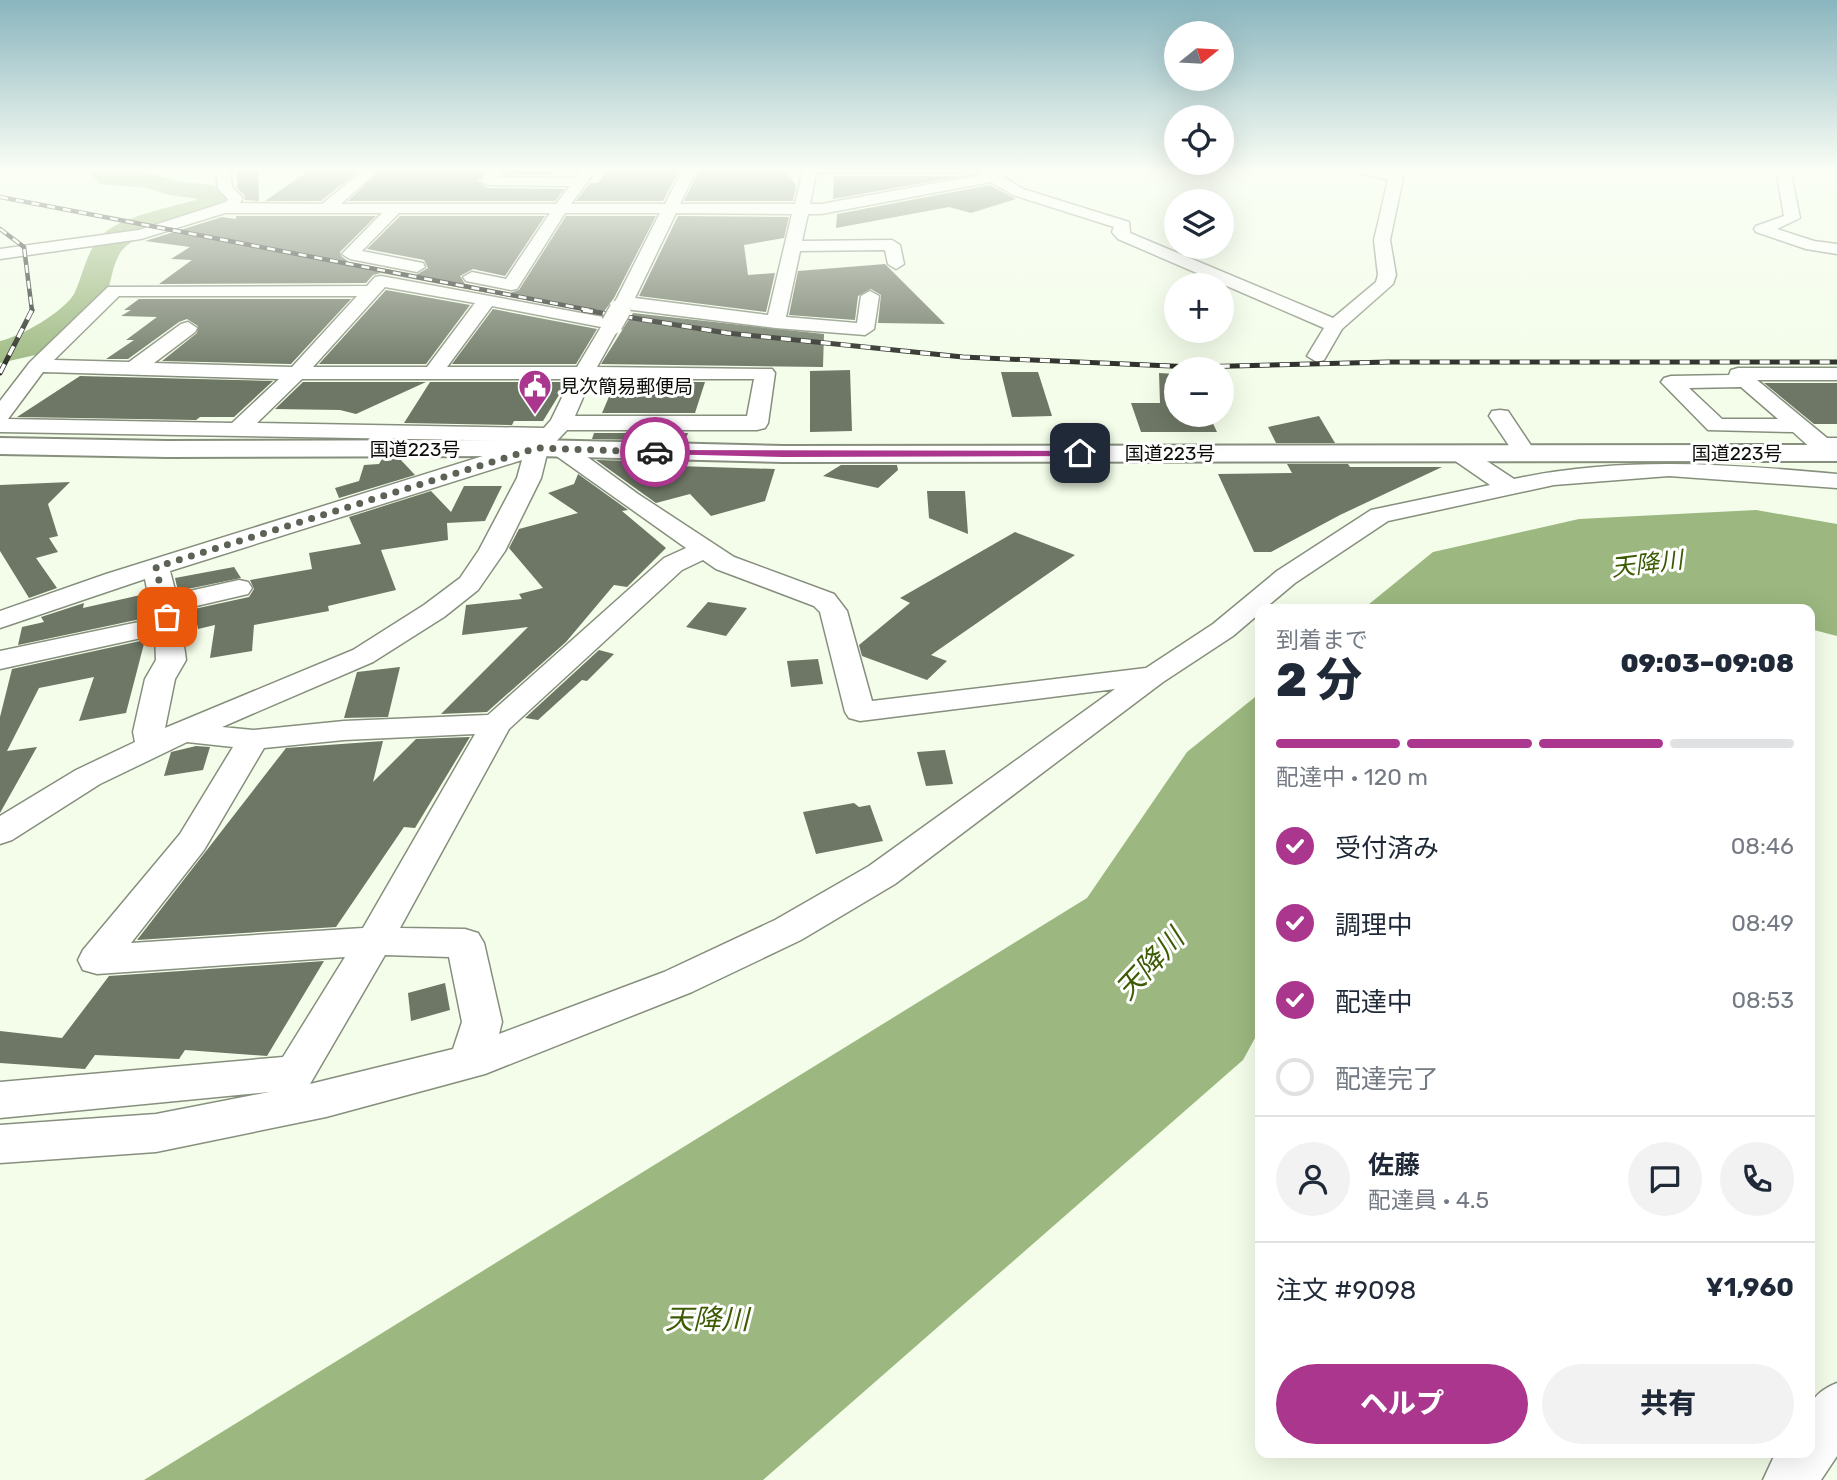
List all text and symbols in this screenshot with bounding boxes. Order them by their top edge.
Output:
north arrow [1164,21,1234,91]
map controls [1164,21,1234,427]
button: locate [1164,105,1234,175]
button: layers [1164,189,1234,259]
button: + [1164,273,1234,343]
button: − [1164,357,1234,427]
public building icon: 見次簡易郵便局 [516,367,554,416]
place label: 見次簡易郵便局 [560,375,693,398]
courier [620,417,690,487]
pin [1050,423,1110,483]
icon: car [636,433,674,471]
icon: home [1061,434,1099,472]
street label: 国道223号 [370,438,460,461]
street label: 国道223号 [1125,442,1215,465]
street label: 国道223号 [1692,442,1782,465]
water label: 天降川 [1610,545,1687,582]
pin [137,587,197,647]
icon: bag [148,598,186,636]
text: 到着まで [1276,626,1368,654]
text: 09:03–09:08 [1620,648,1794,679]
text: 2 分 [1276,653,1362,708]
text: 配達中 · 120 m [1276,763,1428,791]
icon: check [1276,827,1314,865]
text: 08:46 [1731,832,1794,860]
text: 受付済み [1335,833,1439,864]
icon: check [1276,904,1314,942]
text: 08:49 [1731,909,1794,937]
text: 調理中 [1335,910,1413,941]
water label: 天降川 [1109,920,1193,1006]
icon: check [1276,981,1314,1019]
text: 08:53 [1731,986,1794,1014]
text: 配達中 [1335,987,1413,1018]
text: 配達完了 [1335,1064,1439,1095]
button: person [1276,1142,1350,1216]
button: chat [1628,1142,1702,1216]
button: phone [1720,1142,1794,1216]
text: 佐藤 [1368,1150,1420,1181]
text: 配達員 · 4.5 [1368,1186,1489,1214]
text: ¥1,960 [1706,1272,1794,1303]
text: 注文 #9098 [1276,1275,1416,1306]
water label: 天降川 [665,1303,752,1336]
button: ヘルプ [1276,1364,1528,1444]
button: 共有 [1542,1364,1794,1444]

